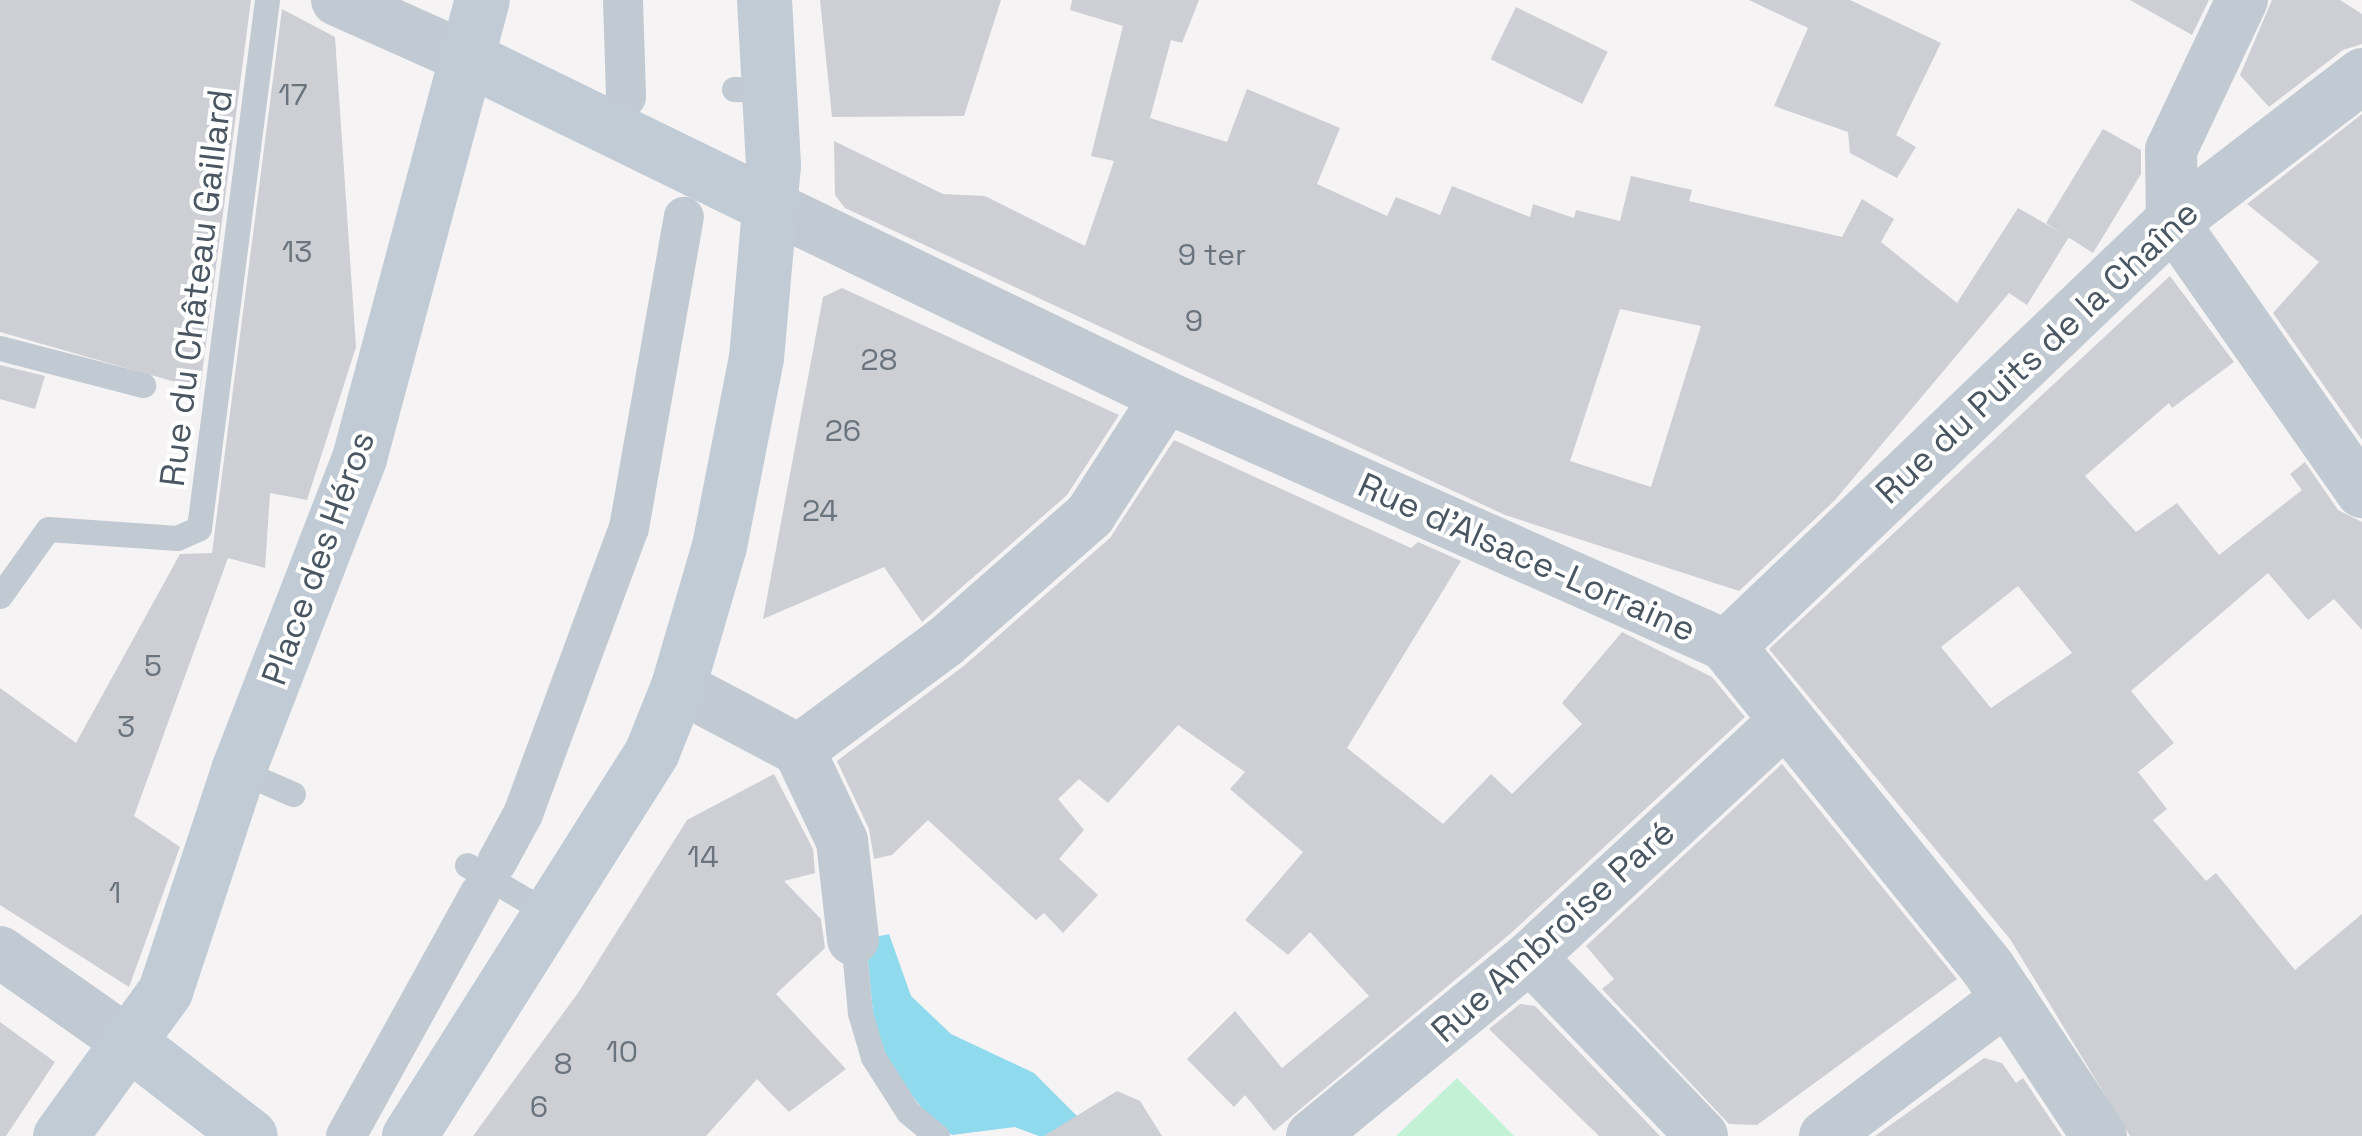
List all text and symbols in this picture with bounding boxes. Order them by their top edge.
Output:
house number: 17 [278,77,308,113]
street label: Rue du Château Gaillard [151,87,241,489]
street label: Rue du Puits de la Chaîne [1867,192,2207,512]
house number: 13 [282,234,312,270]
house number: 9 ter [1178,237,1246,273]
house number: 9 [1185,303,1203,339]
house number: 28 [861,342,897,378]
house number: 26 [825,413,861,449]
street label: Place des Héros [253,425,383,691]
street label: Rue d'Alsace-Lorraine [1352,464,1702,650]
house number: 24 [802,493,838,529]
house number: 5 [144,648,162,684]
house number: 3 [117,709,135,745]
street label: Rue Ambroise Paré [1423,811,1683,1051]
house number: 14 [687,839,719,875]
house number: 1 [109,875,121,911]
house number: 10 [606,1034,638,1070]
house number: 8 [554,1046,572,1082]
house number: 6 [530,1089,548,1125]

